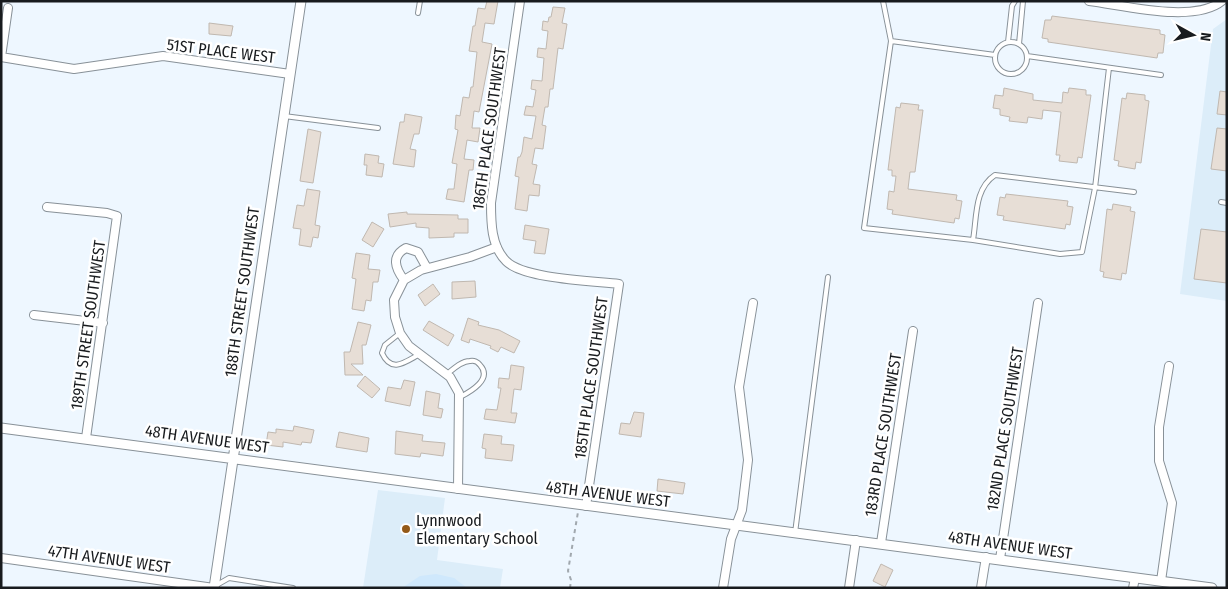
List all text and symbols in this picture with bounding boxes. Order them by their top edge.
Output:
north arrow [1168,10,1218,60]
text: N [1196,31,1214,42]
street label: 51ST PLACE WEST [166,35,277,67]
street label: 186TH PLACE SOUTHWEST [468,46,510,212]
street label: 188TH STREET SOUTHWEST [221,205,263,378]
street label: 189TH STREET SOUTHWEST [67,238,109,411]
street label: 185TH PLACE SOUTHWEST [570,295,612,460]
street label: 182ND PLACE SOUTHWEST [983,345,1027,512]
street label: 183RD PLACE SOUTHWEST [861,351,905,518]
street label: 48TH AVENUE WEST [144,421,271,457]
street label: 48TH AVENUE WEST [545,477,672,511]
place label: Lynnwood Elementary School [416,511,538,548]
marker: Lynnwood Elementary School [400,523,412,535]
street label: 48TH AVENUE WEST [947,527,1074,563]
street label: 47TH AVENUE WEST [47,541,172,577]

